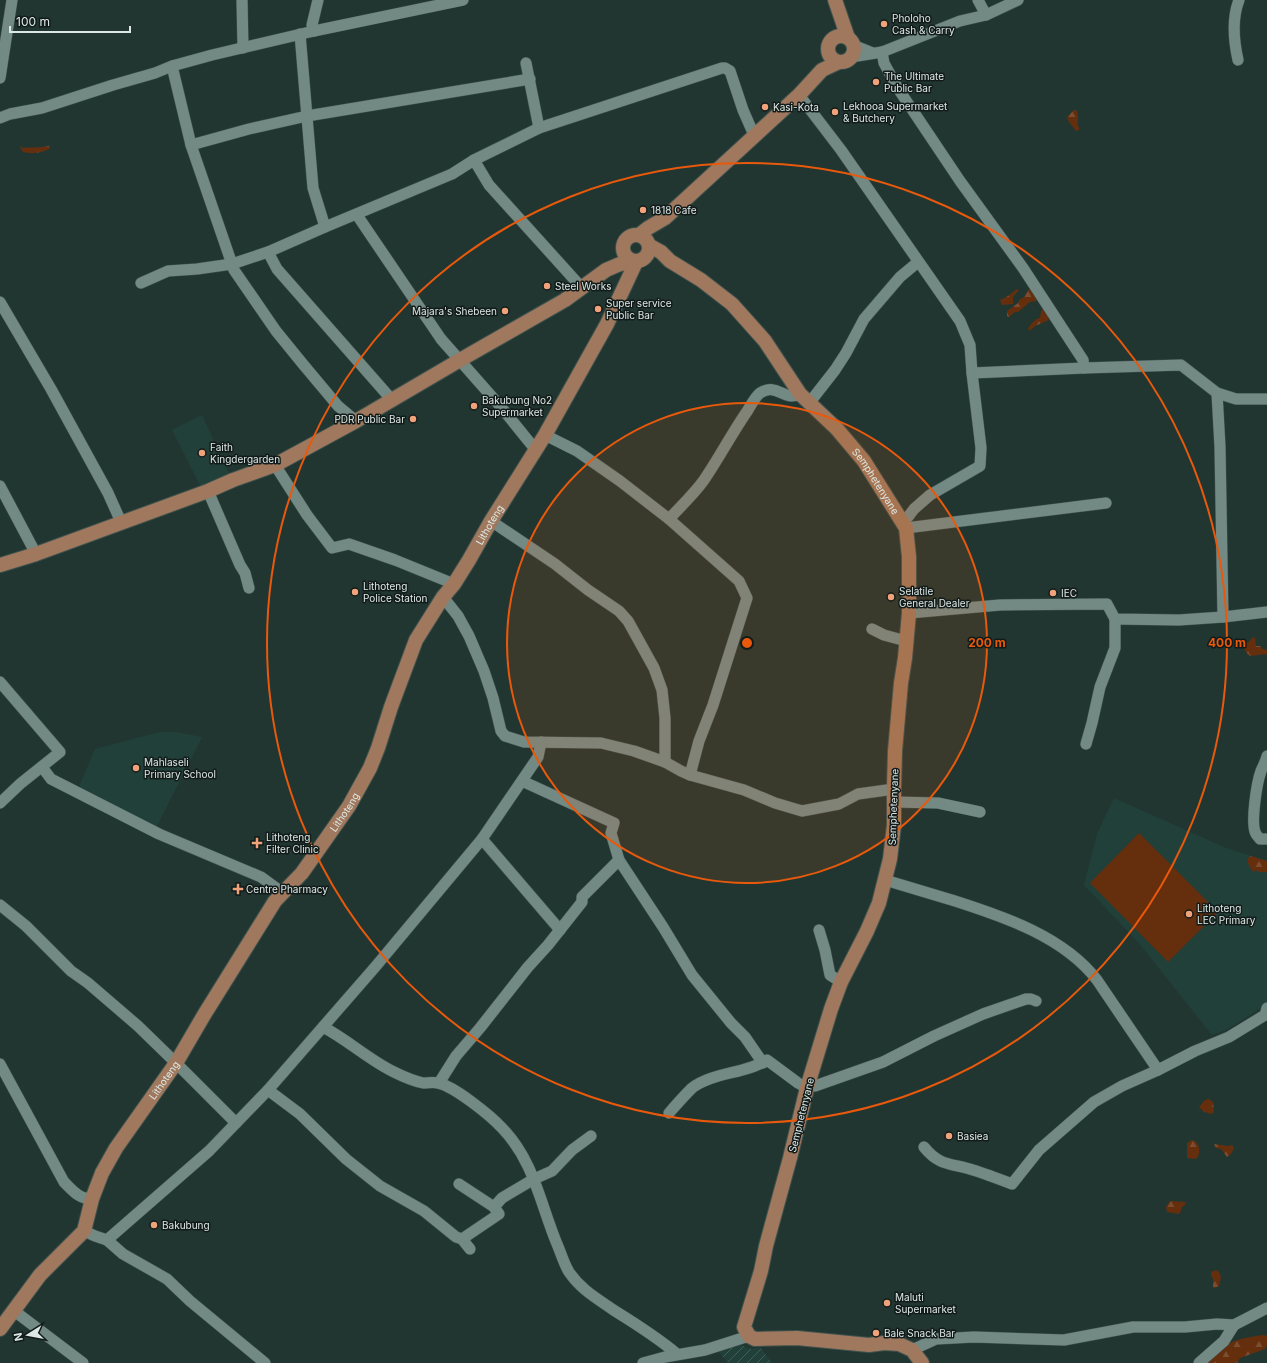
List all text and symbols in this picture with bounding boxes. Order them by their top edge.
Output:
scale bar [10,8,130,34]
place label: Pholoho Cash & Carry [892,12,955,36]
text: 100 m [16,14,50,29]
marker: Pholoho Cash & Carry [879,19,889,29]
place label: The Ultimate Public Bar [884,70,944,94]
marker: The Ultimate Public Bar [871,77,881,87]
place label: Lekhooa Supermarket & Butchery [843,100,948,124]
place label: Kasi-Kota [773,101,819,113]
marker: Kasi-Kota [760,102,770,112]
marker: Lekhooa Supermarket & Butchery [830,107,840,117]
place label: 1818 Cafe [651,204,697,216]
marker: 1818 Cafe [638,205,648,215]
place label: Steel Works [555,280,612,292]
marker: Steel Works [542,281,552,291]
place label: Super service Public Bar [606,297,672,321]
marker: Super service Public Bar [593,304,603,314]
place label: Majara's Shebeen [412,305,497,317]
marker: Majara's Shebeen [500,306,510,316]
place label: Bakubung No2 Supermarket [482,394,552,418]
marker: Bakubung No2 Supermarket [469,401,479,411]
place label: PDR Public Bar [334,413,405,425]
marker: PDR Public Bar [408,414,418,424]
place label: Faith Kingdergarden [210,441,280,465]
street label: Semphetenyane [850,446,902,517]
marker: Faith Kingdergarden [197,448,207,458]
street label: Lithoteng [473,502,506,547]
place label: Lithoteng Police Station [363,580,428,604]
place label: Selatile General Dealer [899,585,970,609]
marker: Lithoteng Police Station [350,587,360,597]
place label: IEC [1061,587,1077,599]
marker: IEC [1048,588,1058,598]
marker: Selatile General Dealer [886,592,896,602]
text: 200 m [968,635,1006,650]
text: 400 m [1208,635,1246,650]
centre of rings [740,636,754,650]
place label: Mahlaseli Primary School [144,756,216,780]
marker: Mahlaseli Primary School [131,763,141,773]
street label: Semphetenyane [886,768,900,845]
street label: Lithoteng [327,790,361,834]
place label: Lithoteng Filter Clinic [266,831,319,855]
marker: Lithoteng Filter Clinic [251,837,263,849]
place label: Centre Pharmacy [246,883,328,895]
marker: Centre Pharmacy [233,884,243,894]
place label: Lithoteng LEC Primary [1197,902,1256,926]
marker: Lithoteng LEC Primary [1184,909,1194,919]
street label: Lithoteng [146,1059,182,1102]
street label: Semphetenyane [786,1076,816,1154]
place label: Basiea [957,1130,988,1142]
marker: Basiea [944,1131,954,1141]
place label: Bakubung [162,1219,210,1231]
marker: Bakubung [149,1220,159,1230]
place label: Maluti Supermarket [895,1291,957,1315]
marker: Maluti Supermarket [882,1298,892,1308]
north arrow [8,1315,48,1355]
place label: Bale Snack Bar [884,1327,955,1339]
marker: Bale Snack Bar [871,1328,881,1338]
text: N [11,1331,26,1342]

